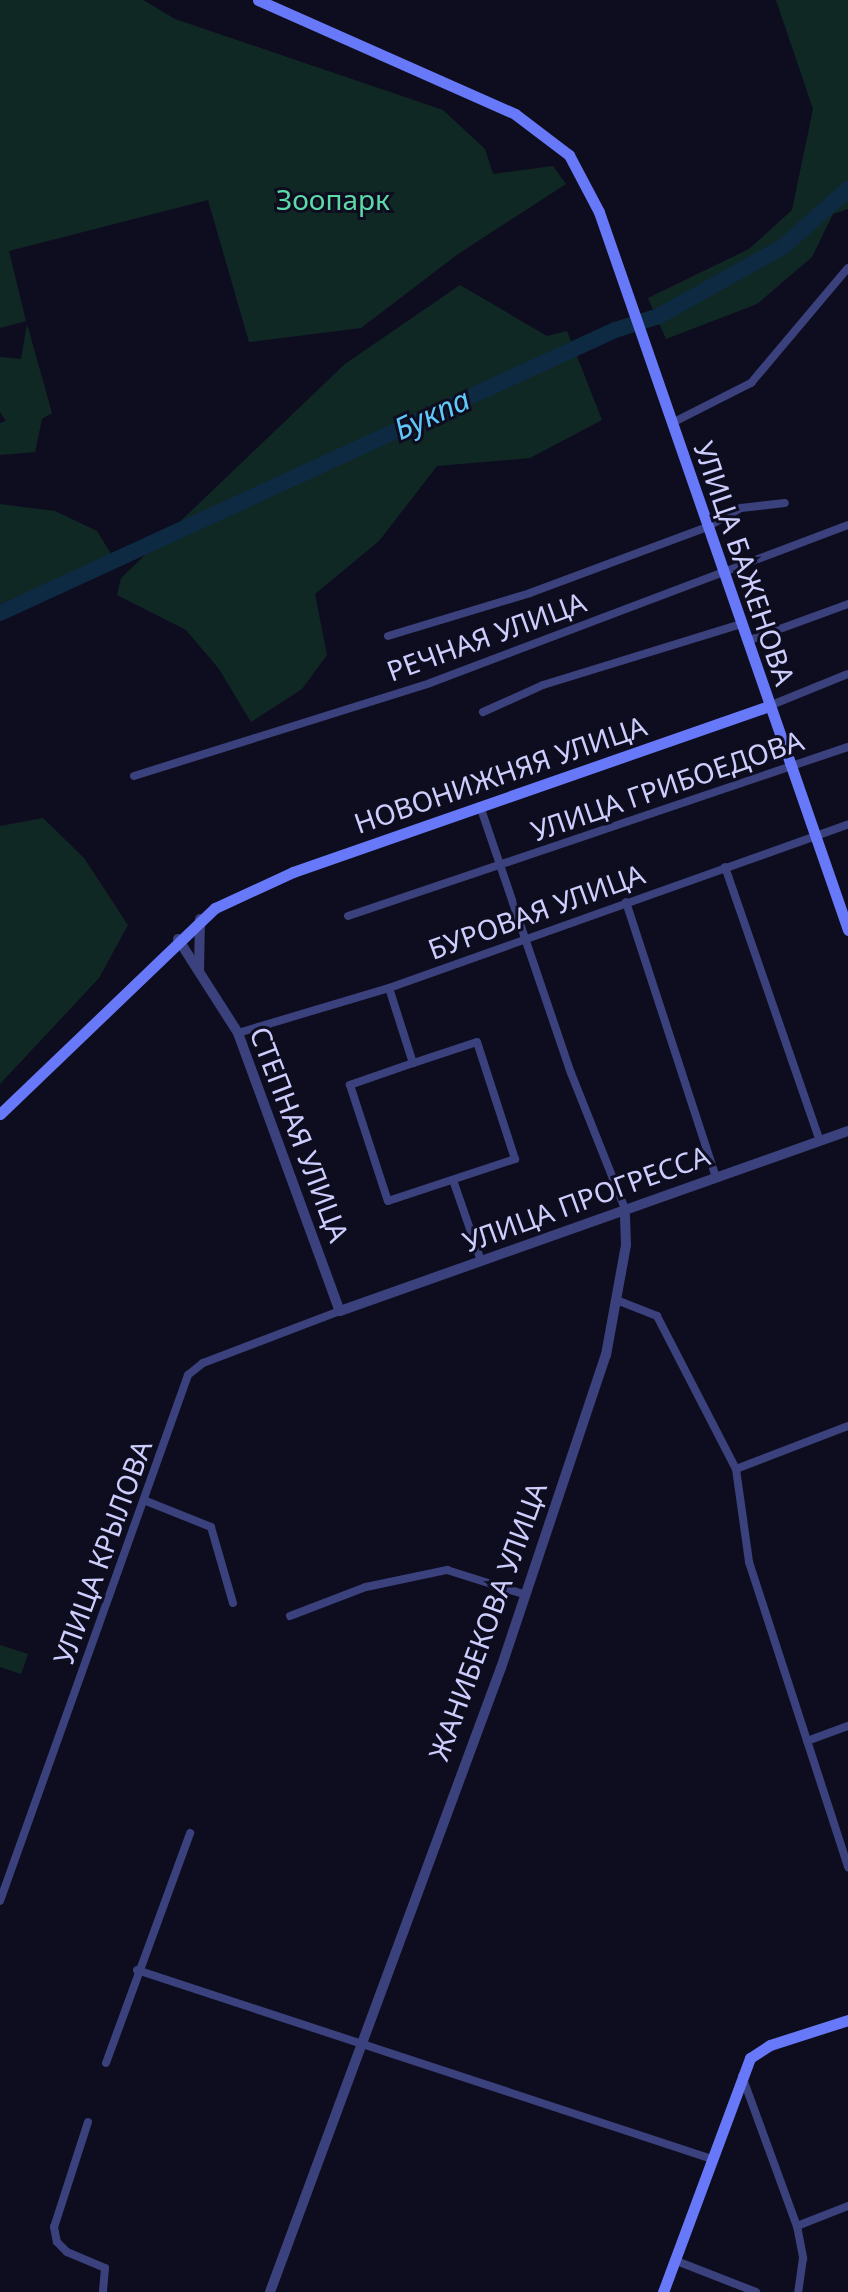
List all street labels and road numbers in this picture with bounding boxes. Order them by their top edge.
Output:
street label: УЛИЦА БАЖЕНОВА [688,437,802,689]
street label: РЕЧНАЯ УЛИЦА [382,584,590,688]
street label: НОВОНИЖНЯЯ УЛИЦА [350,708,650,840]
street label: УЛИЦА ГРИБОЕДОВА [527,723,807,847]
street label: БУРОВАЯ УЛИЦА [423,856,649,966]
street label: СТЕПНАЯ УЛИЦА [244,1022,356,1246]
street label: УЛИЦА ПРОГРЕССА [458,1138,714,1258]
street label: УЛИЦА КРЫЛОВА [46,1435,158,1669]
street label: ЖАНИБЕКОВА УЛИЦА [421,1477,553,1765]

